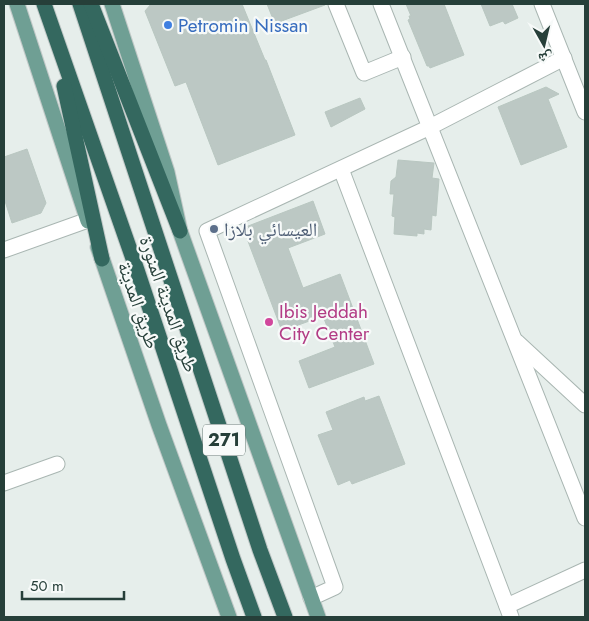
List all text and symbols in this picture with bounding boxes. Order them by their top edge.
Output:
place label: Petromin Nissan [178,12,308,39]
marker: Petromin Nissan [162,19,174,31]
north arrow [519,20,569,70]
text: ش [537,47,555,69]
place label: العيسائي بلازا [224,216,317,245]
marker: العيسائي بلازا [208,223,220,235]
street label: طريق المدينة المنورة [135,233,203,375]
street label: طريق المدينة [113,258,165,352]
place label: Ibis Jeddah City Center [279,298,370,347]
marker: Ibis Jeddah City Center [263,316,275,328]
road number: 271 [203,424,245,456]
scale bar [22,568,125,600]
text: 50 m [30,575,64,597]

